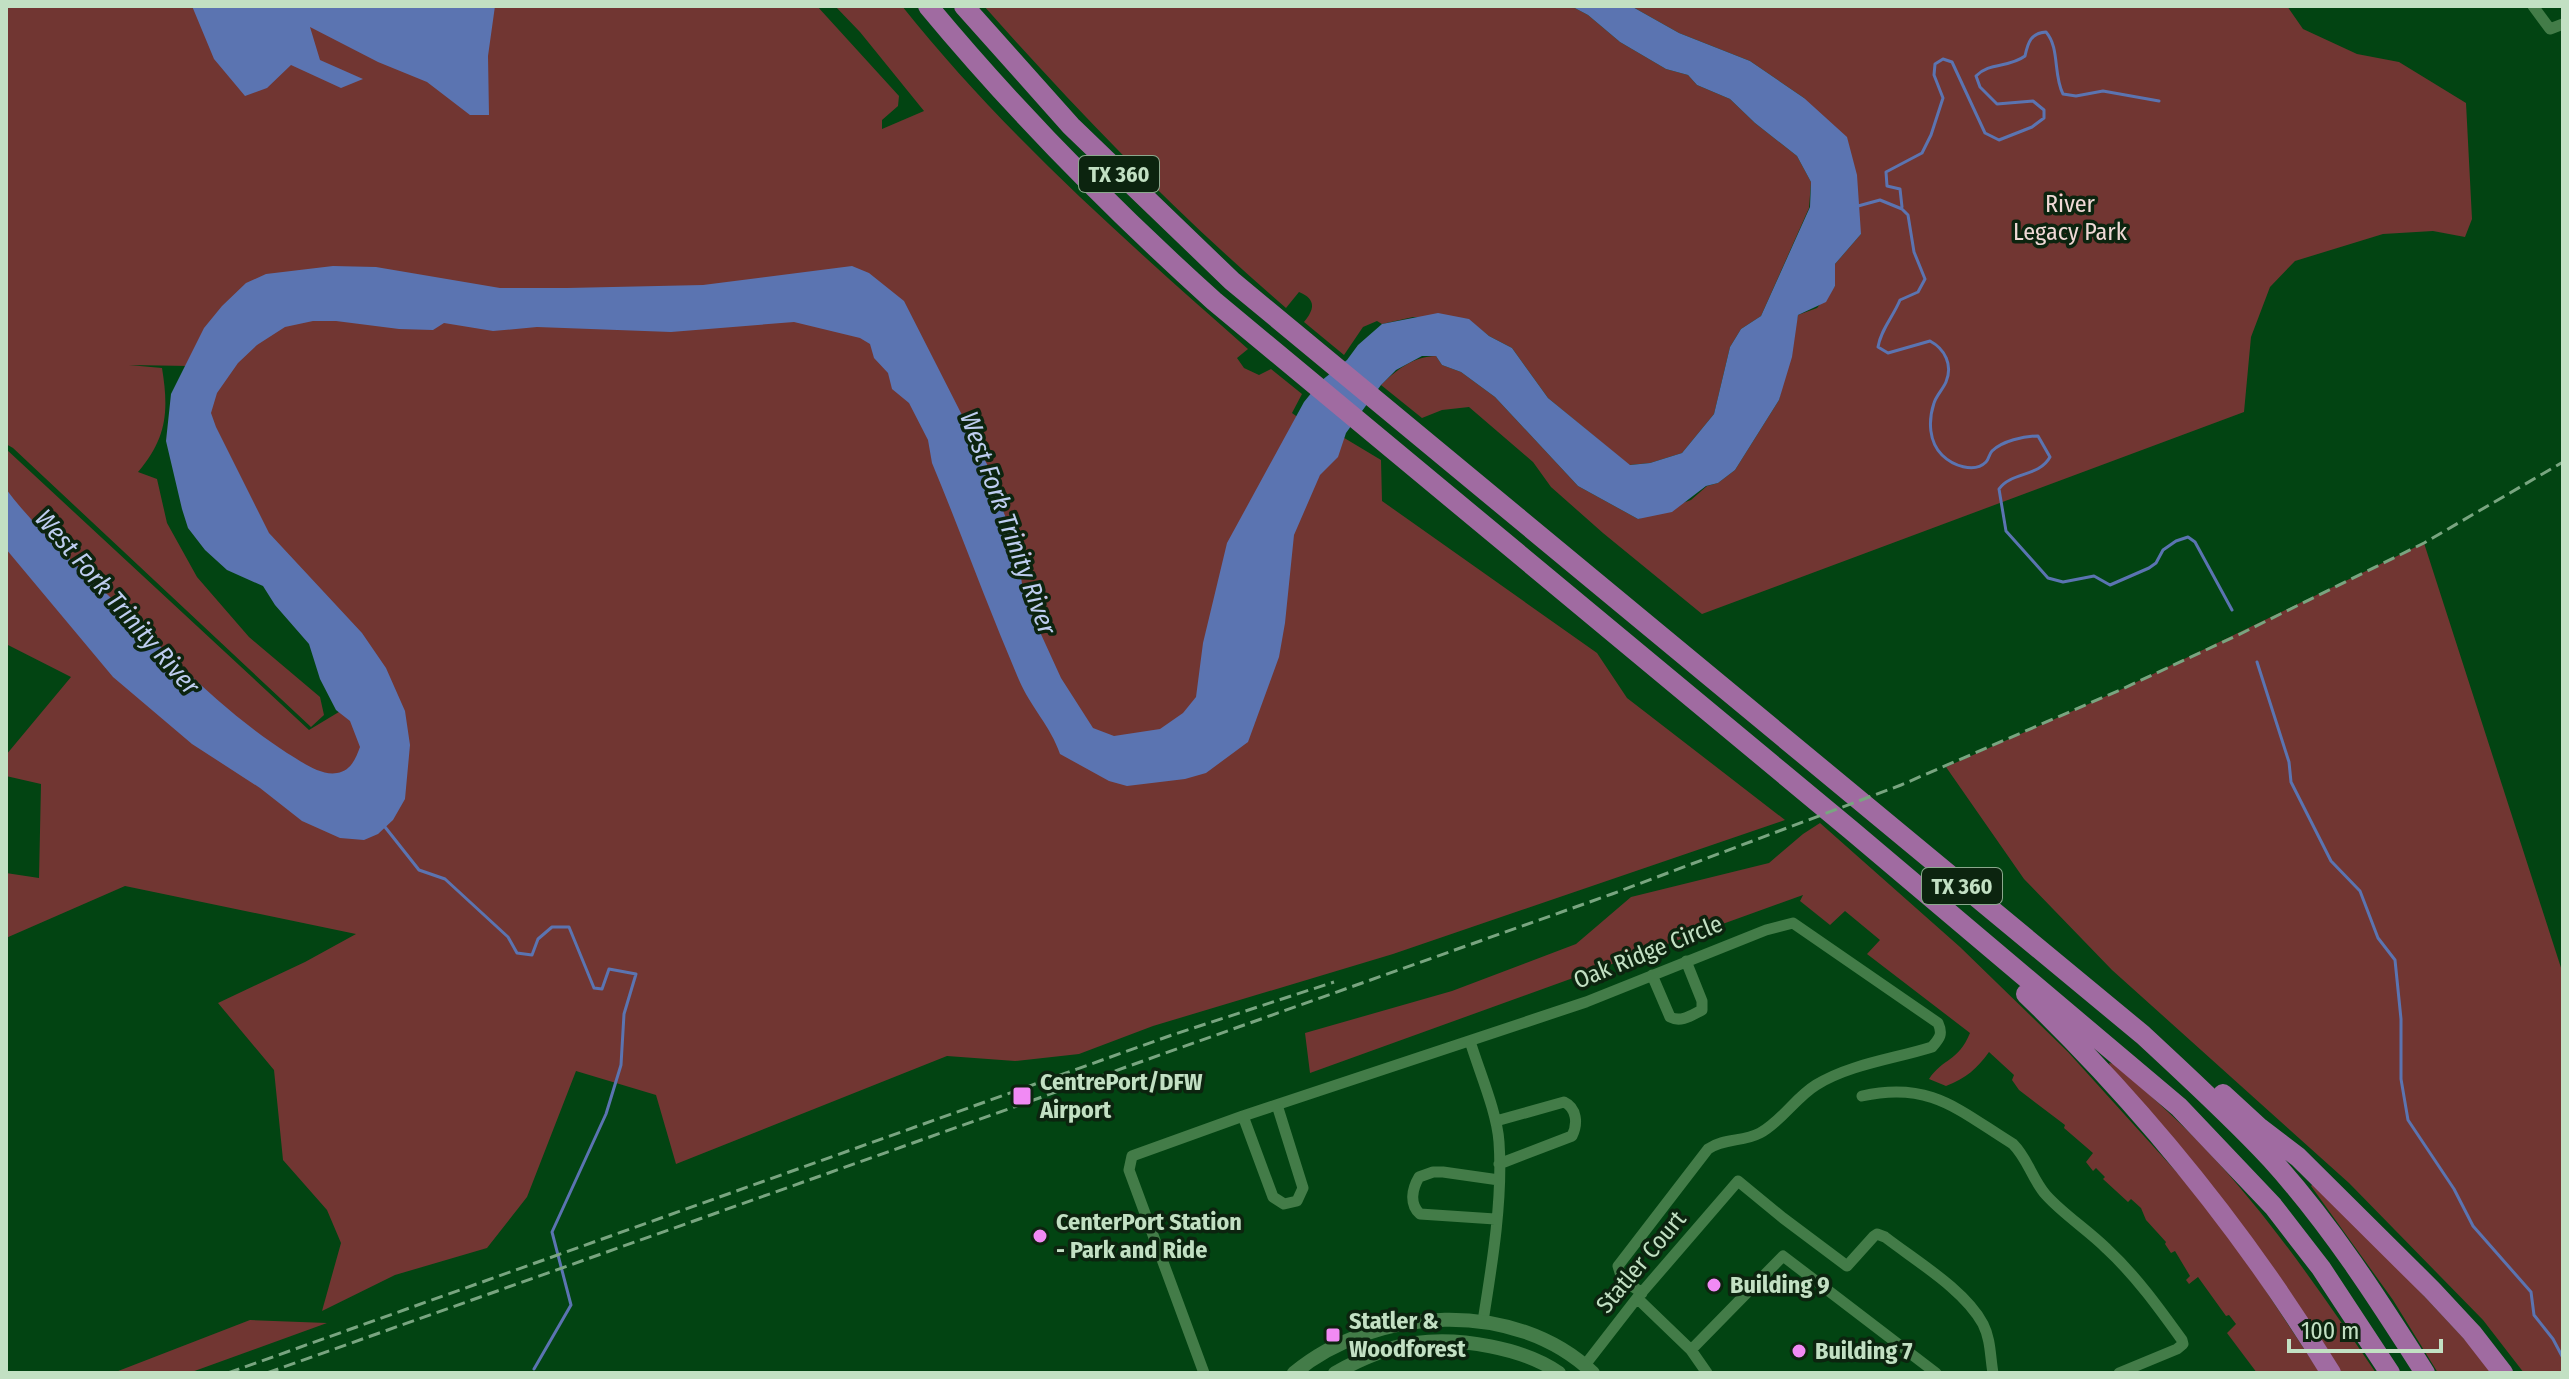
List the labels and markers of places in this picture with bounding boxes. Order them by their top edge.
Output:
place label: CentrePort/DFW Airport [1039,1068,1203,1124]
marker: CentrePort/DFW Airport [1011,1085,1033,1107]
place label: CenterPort Station - Park and Ride [1056,1208,1242,1264]
marker: CenterPort Station - Park and Ride [1031,1227,1049,1245]
place label: Building 9 [1730,1271,1830,1299]
marker: Building 9 [1705,1276,1723,1294]
place label: Statler & Woodforest [1349,1307,1466,1363]
marker: Statler & Woodforest [1324,1326,1342,1344]
place label: Building 7 [1815,1337,1913,1365]
marker: Building 7 [1790,1342,1808,1360]

